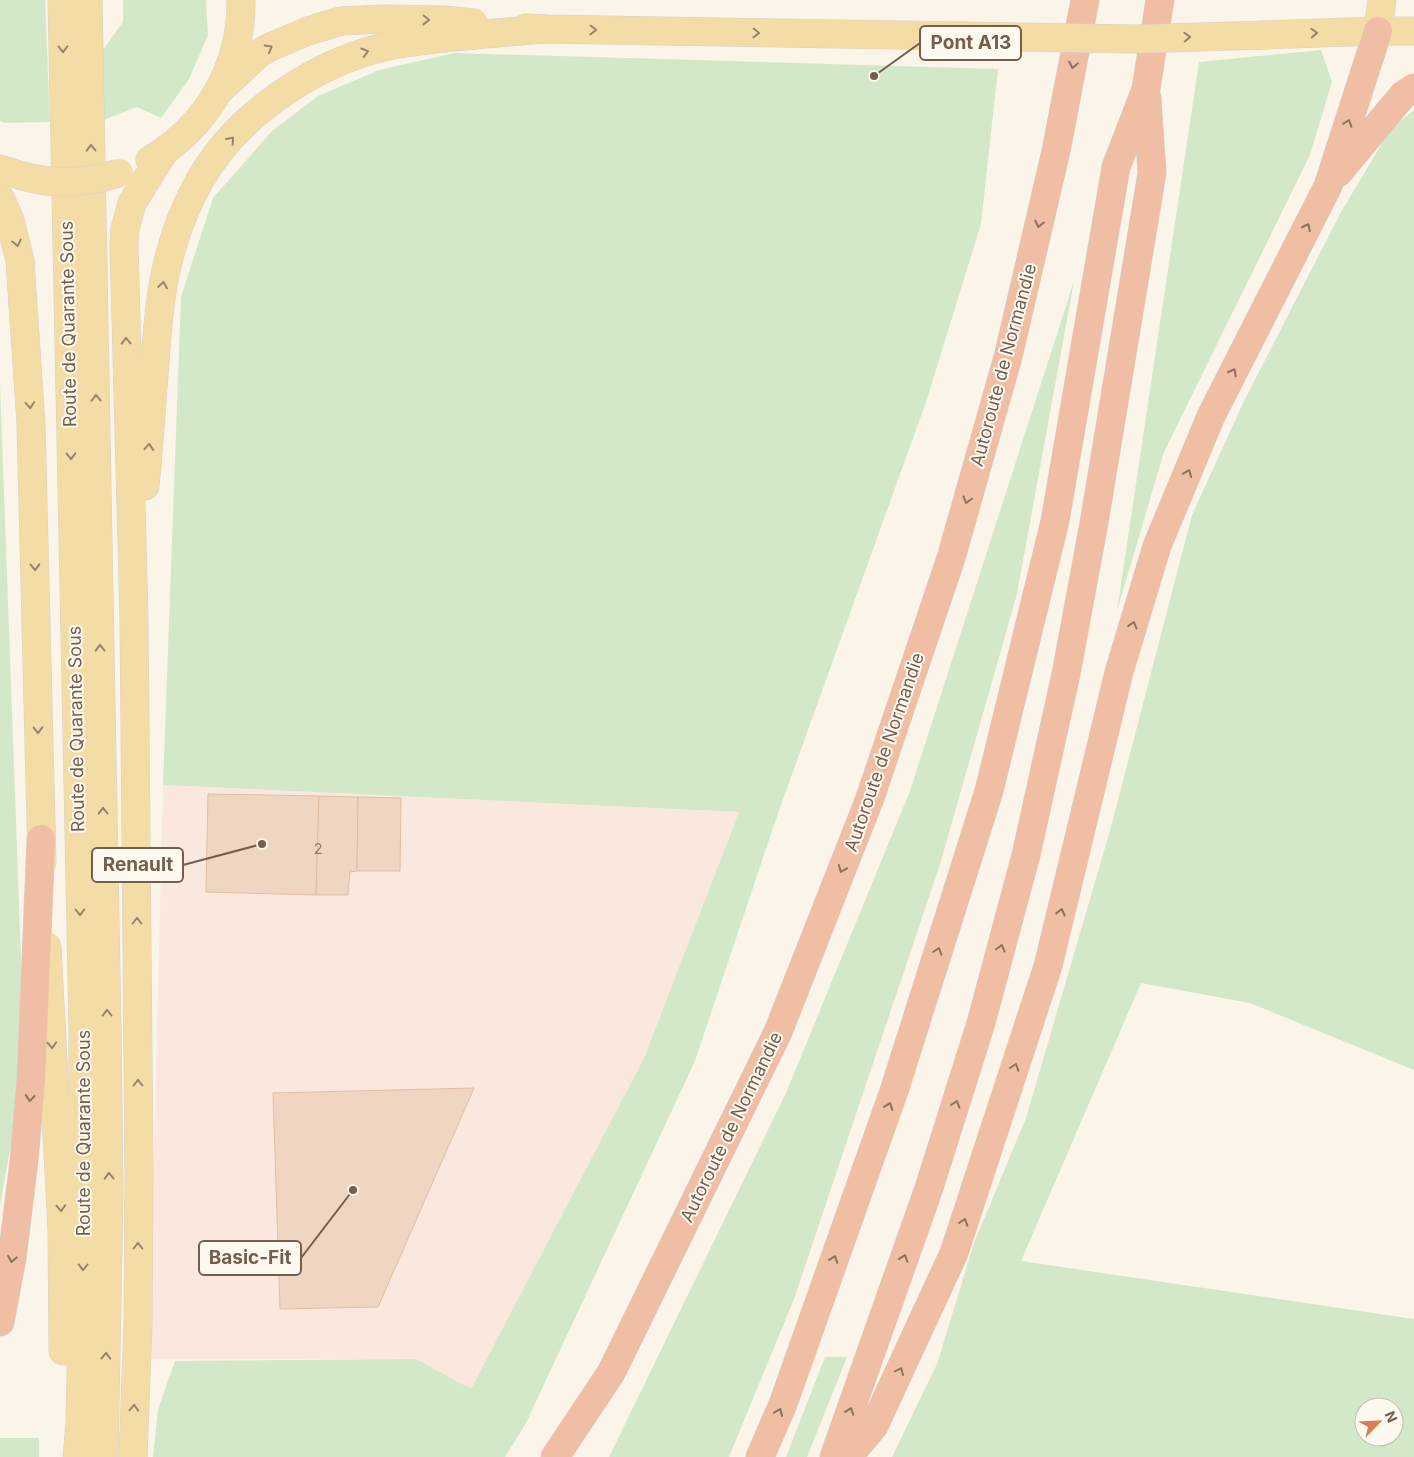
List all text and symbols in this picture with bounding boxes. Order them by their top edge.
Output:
one-way arrow [422,15,430,25]
one-way arrow [590,25,598,35]
callout: Pont A13 [920,26,1021,60]
one-way arrow [752,28,760,38]
one-way arrow [1310,28,1318,38]
text: Pont A13 [931,31,1011,54]
one-way arrow [1184,32,1191,42]
one-way arrow [58,45,68,53]
one-way arrow [263,45,272,55]
one-way arrow [360,48,369,58]
one-way arrow [1068,61,1078,69]
one-way arrow [1342,119,1352,128]
one-way arrow [225,136,234,145]
one-way arrow [86,144,96,152]
one-way arrow [1034,219,1045,228]
street label: Route de Quarante Sous [56,221,80,427]
one-way arrow [1300,224,1310,233]
one-way arrow [11,239,21,248]
street label: Autoroute de Normandie [966,261,1040,469]
one-way arrow [157,280,167,289]
one-way arrow [121,337,132,345]
one-way arrow [1227,369,1237,378]
one-way arrow [90,394,101,402]
one-way arrow [24,401,35,409]
one-way arrow [143,442,154,450]
one-way arrow [66,453,76,461]
one-way arrow [1181,469,1192,478]
one-way arrow [963,495,973,503]
one-way arrow [29,564,40,572]
one-way arrow [1127,622,1137,630]
street label: Route de Quarante Sous [64,626,88,832]
one-way arrow [95,644,105,652]
street label: Autoroute de Normandie [840,650,928,854]
one-way arrow [33,726,43,734]
one-way arrow [98,807,108,814]
house number: 2 [313,839,323,858]
callout: Renault [92,848,183,882]
text: Renault [103,853,173,876]
one-way arrow [838,864,849,873]
one-way arrow [1055,907,1066,916]
one-way arrow [75,909,85,917]
one-way arrow [132,917,142,924]
one-way arrow [995,943,1006,952]
one-way arrow [932,948,942,956]
one-way arrow [102,1009,112,1017]
street label: Autoroute de Normandie [676,1028,786,1226]
street label: Route de Quarante Sous [73,1030,94,1236]
one-way arrow [47,1042,58,1050]
one-way arrow [1009,1064,1019,1072]
one-way arrow [133,1079,143,1087]
one-way arrow [25,1094,36,1102]
one-way arrow [950,1100,960,1108]
one-way arrow [883,1102,893,1111]
one-way arrow [104,1172,114,1180]
one-way arrow [56,1204,67,1212]
one-way arrow [959,1218,969,1227]
callout: Basic-Fit [199,1241,301,1275]
one-way arrow [133,1242,143,1250]
text: Basic-Fit [209,1246,291,1269]
one-way arrow [898,1254,908,1263]
one-way arrow [7,1255,17,1264]
one-way arrow [828,1255,838,1264]
one-way arrow [78,1264,88,1271]
one-way arrow [101,1352,111,1360]
one-way arrow [893,1367,904,1376]
north arrow [1354,1397,1404,1447]
one-way arrow [129,1404,140,1412]
one-way arrow [844,1407,854,1416]
one-way arrow [773,1408,784,1417]
text: N [1381,1408,1401,1425]

